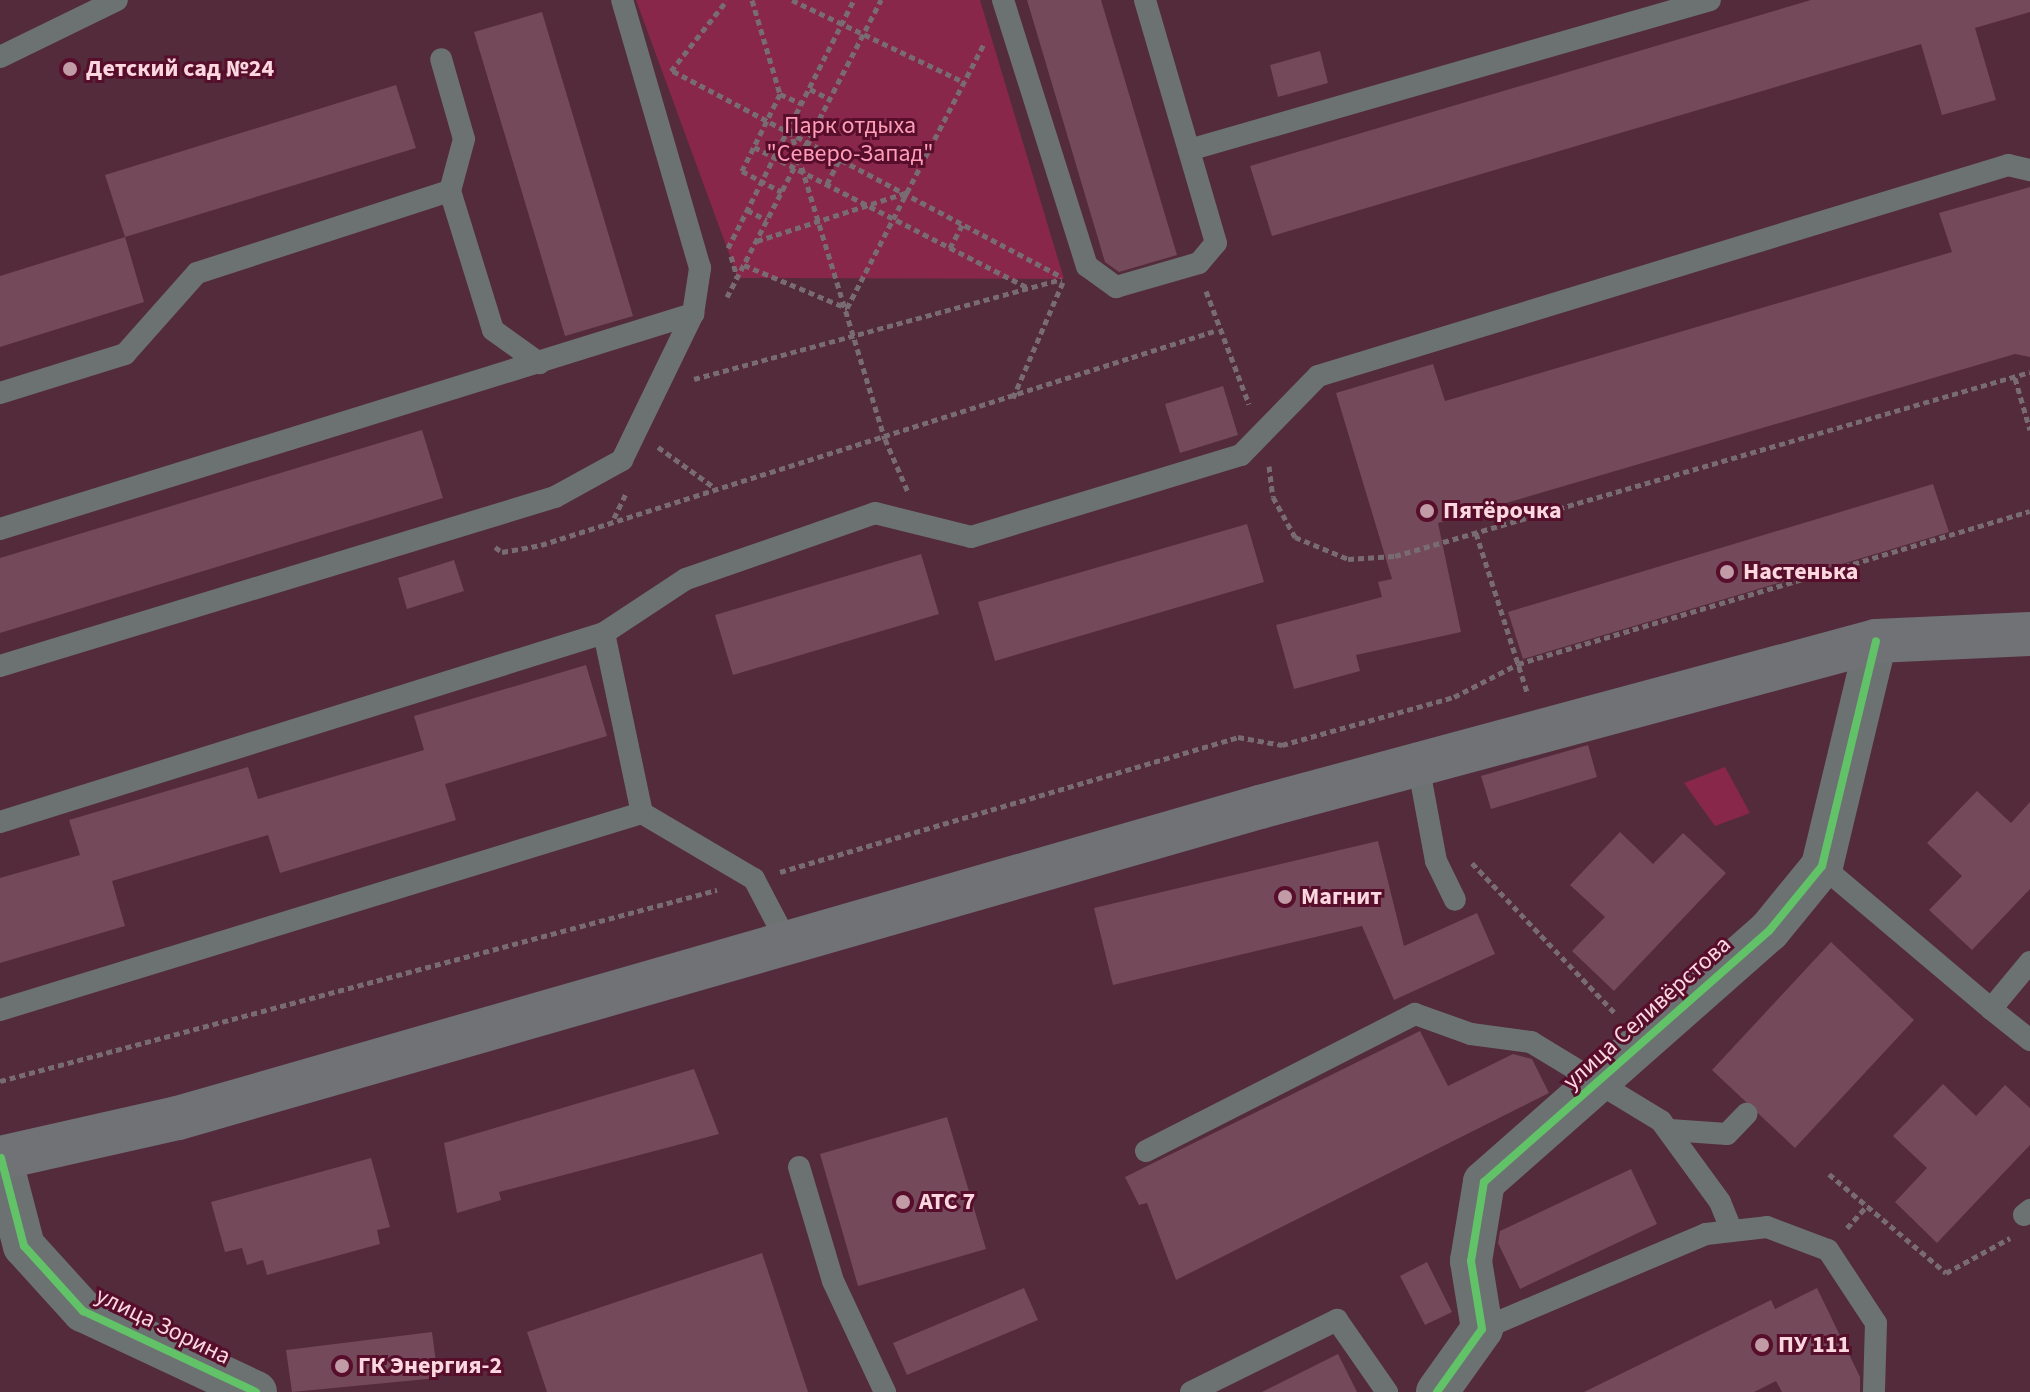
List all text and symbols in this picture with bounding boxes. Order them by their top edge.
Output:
place label: Детский сад №24 [86,55,274,83]
marker: Детский сад №24 [61,60,79,78]
park label: Парк отдыха "Северо-Запад" [767,112,933,168]
place label: Пятёрочка [1443,497,1562,525]
marker: Пятёрочка [1418,502,1436,520]
place label: Настенька [1743,558,1859,586]
marker: Настенька [1718,563,1736,581]
place label: Магнит [1301,883,1382,911]
marker: Магнит [1276,888,1294,906]
street label: улица Селивёрстова [1557,930,1737,1096]
place label: АТС 7 [919,1188,975,1216]
marker: АТС 7 [894,1193,912,1211]
street label: улица Зорина [91,1281,235,1371]
place label: ПУ 111 [1778,1331,1850,1359]
marker: ПУ 111 [1753,1336,1771,1354]
place label: ГК Энергия-2 [358,1352,502,1380]
marker: ГК Энергия-2 [333,1357,351,1375]

